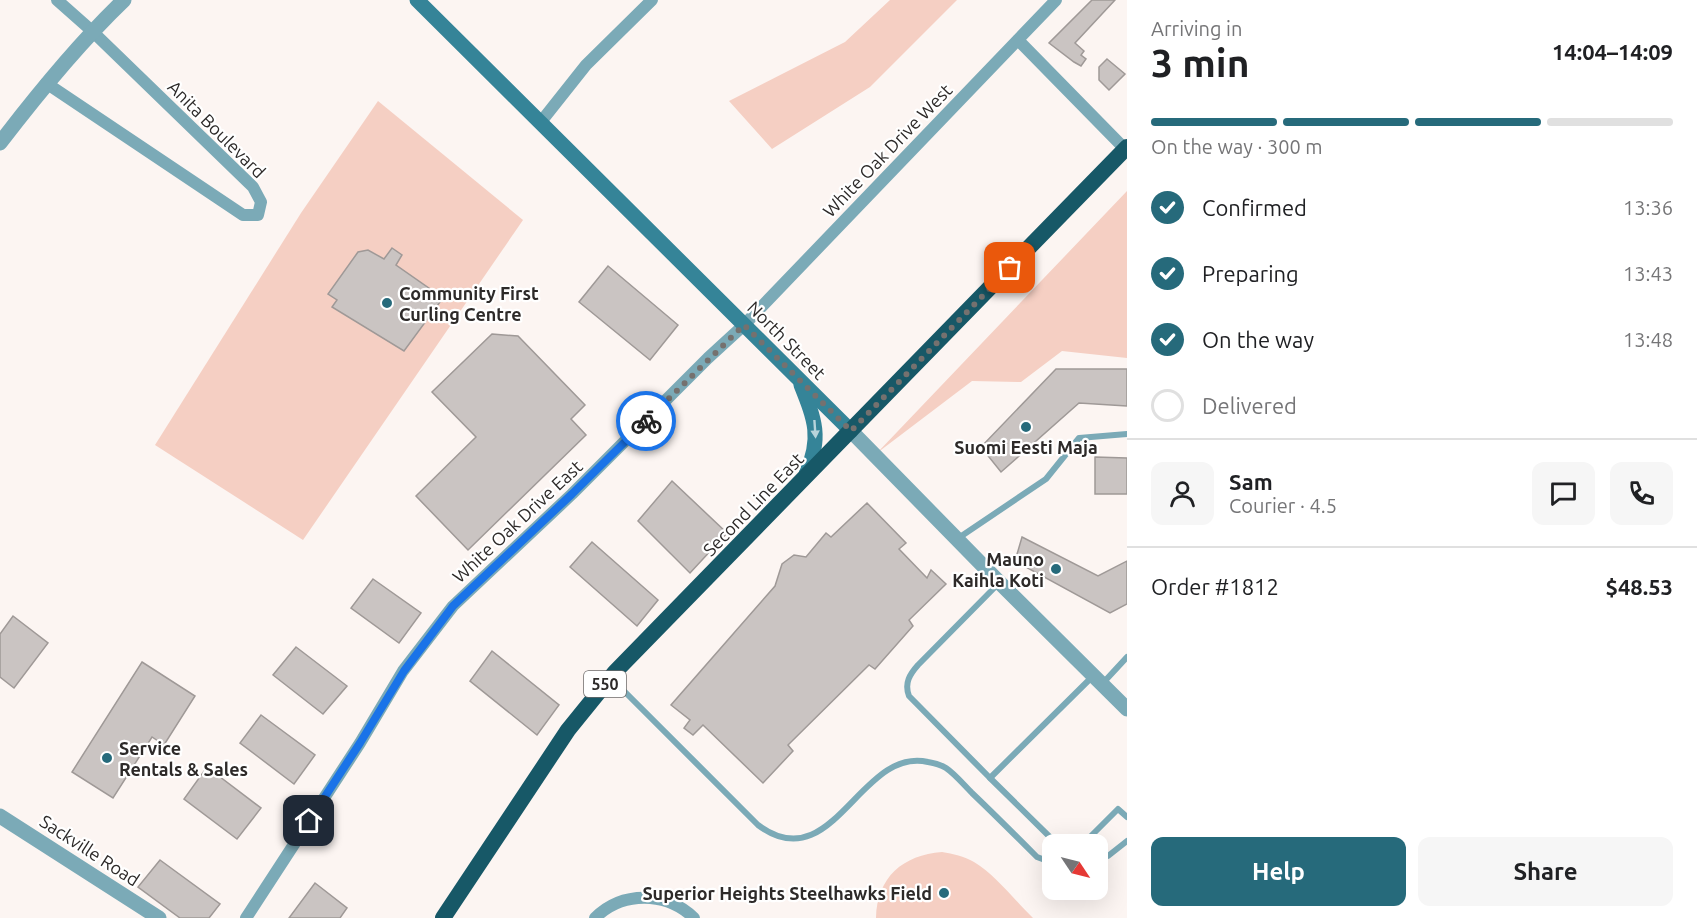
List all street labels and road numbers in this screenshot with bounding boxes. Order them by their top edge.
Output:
street label: Anita Boulevard [164,76,270,182]
street label: White Oak Drive West [818,80,956,220]
street label: North Street [744,297,830,383]
street label: Second Line East [699,448,807,560]
street label: White Oak Drive East [448,456,586,586]
road number: 550 [584,671,626,697]
street label: Sackville Road [37,810,143,890]

